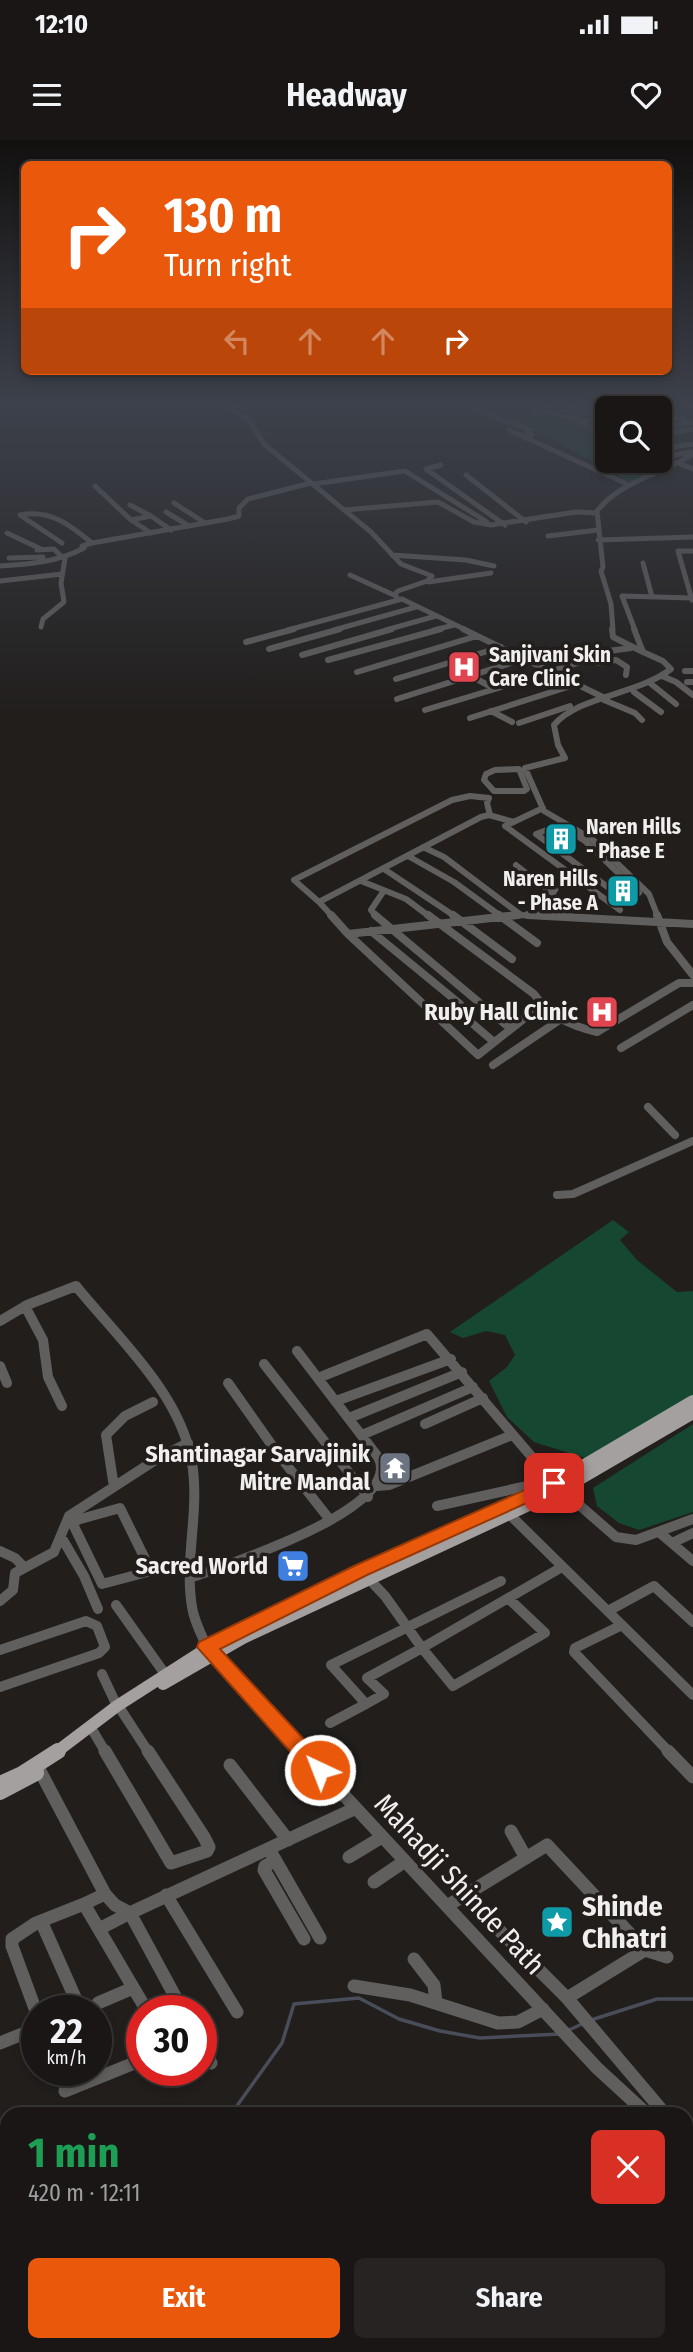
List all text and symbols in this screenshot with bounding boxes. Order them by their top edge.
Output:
text: 12:10 [35,9,88,40]
icon: menu [28,76,66,114]
text: Headway [286,76,407,114]
icon: heart [627,76,665,114]
text: 130 m [164,186,282,245]
icon: right [49,189,140,280]
text: Turn right [164,246,291,284]
icon: left [218,322,256,360]
icon: ahead [291,322,329,360]
icon: ahead [364,322,402,360]
icon: right [437,322,475,360]
map controls [595,396,672,473]
button: search [595,396,672,473]
place label: Sanjivani Skin Care Clinic [489,642,611,692]
hospital icon: Sanjivani Skin Care Clinic [445,648,483,686]
place label: Naren Hills - Phase E [586,814,681,864]
building icon: Naren Hills - Phase E [542,820,580,858]
place label: Naren Hills - Phase A [503,866,599,916]
building icon: Naren Hills - Phase A [604,872,642,910]
hospital icon: Ruby Hall Clinic [583,993,621,1031]
place label: Ruby Hall Clinic [424,998,579,1026]
place label: Shantinagar Sarvajinik Mitre Mandal [145,1440,371,1496]
temple icon: Shantinagar Sarvajinik Mitre Mandal [376,1449,414,1487]
pin [524,1453,584,1513]
icon: arrive [535,1464,573,1502]
supermarket icon: Sacred World [274,1547,312,1585]
place label: Sacred World [135,1552,268,1580]
position arrow [283,1733,357,1807]
street label: Mahadji Shinde Path [368,1787,552,1981]
place label: Shinde Chhatri [582,1890,667,1955]
place icon: Shinde Chhatri [538,1903,576,1941]
speed limit sign: 30 [126,1995,217,2086]
text: 22 [50,2010,83,2052]
text: km/h [46,2047,87,2069]
text: 1 min [28,2128,119,2178]
button: close [591,2130,665,2204]
text: 420 m · 12:11 [28,2179,140,2207]
button: Exit [28,2258,340,2338]
button: Share [354,2258,665,2338]

